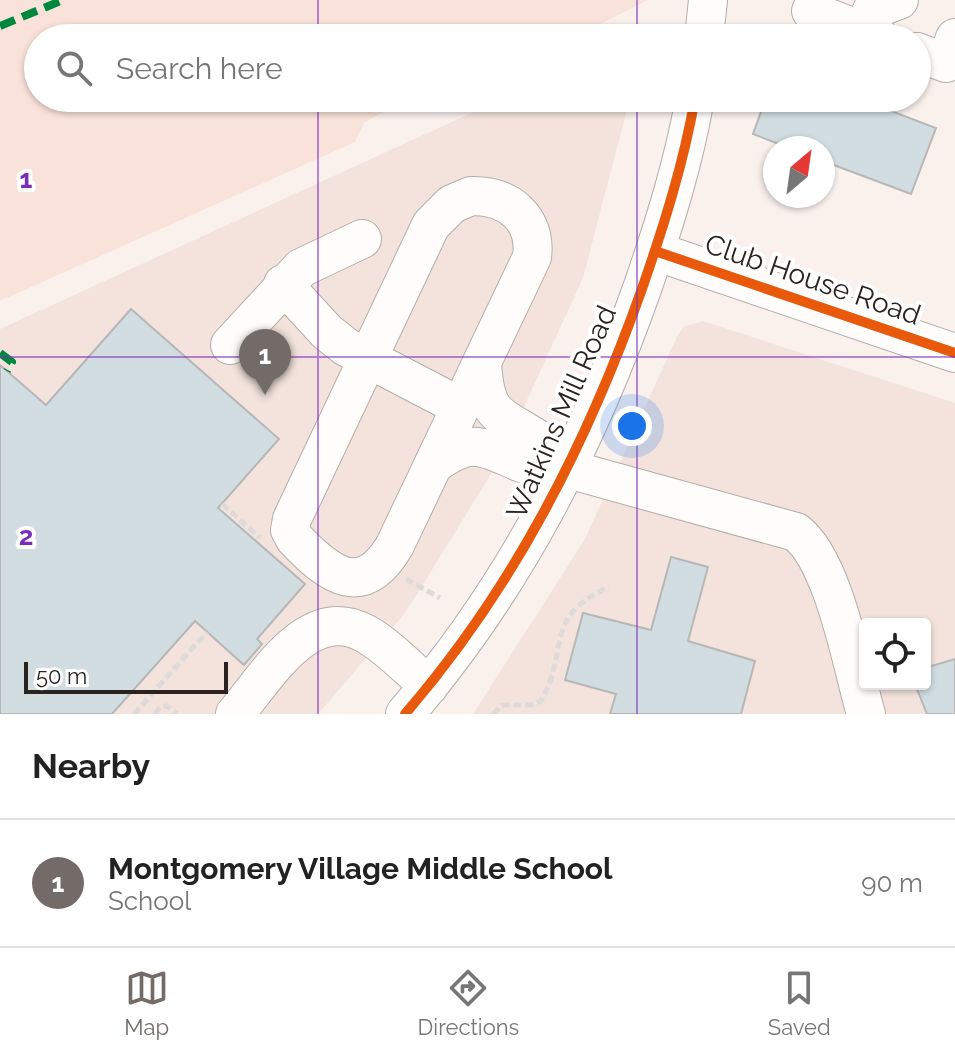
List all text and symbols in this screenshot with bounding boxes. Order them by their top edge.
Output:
search box [24,24,931,112]
icon: search [52,46,96,90]
text: Search here [116,51,283,86]
north arrow [763,136,835,208]
text: 1 [20,164,33,194]
street label: Club House Road [701,227,925,332]
street label: Watkins Mill Road [500,301,623,524]
pin: 1 [239,329,291,395]
your location [612,406,652,446]
text: 2 [19,521,33,551]
map controls [859,618,931,690]
button: locate [859,618,931,690]
scale bar [24,658,228,694]
text: 50 m [36,663,87,689]
text: Nearby [32,746,150,786]
text: Montgomery Village Middle School [108,851,613,886]
text: 1 [52,868,64,898]
text: 90 m [861,868,923,898]
text: School [108,886,191,916]
tab: Map [124,966,169,1040]
tab: Directions [418,966,519,1040]
tab: Saved [768,966,831,1040]

